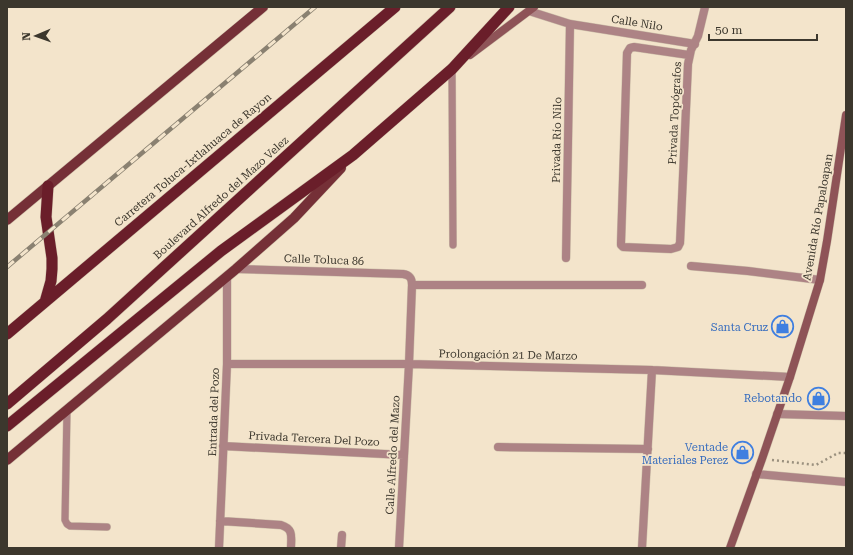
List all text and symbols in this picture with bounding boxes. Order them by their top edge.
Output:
street label: Calle Nilo [610,13,664,34]
north arrow [16,16,56,56]
scale bar [709,16,817,42]
text: 50 m [715,23,742,37]
text: N [20,31,33,41]
street label: Privada Topógrafos [666,61,684,165]
street label: Carretera Toluca-Ixtlahuaca de Rayon [112,91,274,229]
street label: Privada Río Nilo [550,97,564,183]
street label: Boulevard Alfredo del Mazo Velez [151,134,291,262]
street label: Avenida Río Papaloapan [800,153,836,281]
street label: Calle Toluca 86 [284,252,364,268]
shop icon: Santa Cruz [770,314,796,340]
place label: Santa Cruz [711,321,768,334]
street label: Prolongación 21 De Marzo [438,347,578,363]
street label: Entrada del Pozo [206,367,222,457]
shop icon: Rebotando [805,385,831,411]
place label: Rebotando [744,392,802,405]
street label: Calle Alfredo del Mazo [383,395,403,515]
street label: Privada Tercera Del Pozo [248,429,380,449]
shop icon: Ventade Materiales Perez [730,440,756,466]
place label: Ventade Materiales Perez [642,441,728,467]

